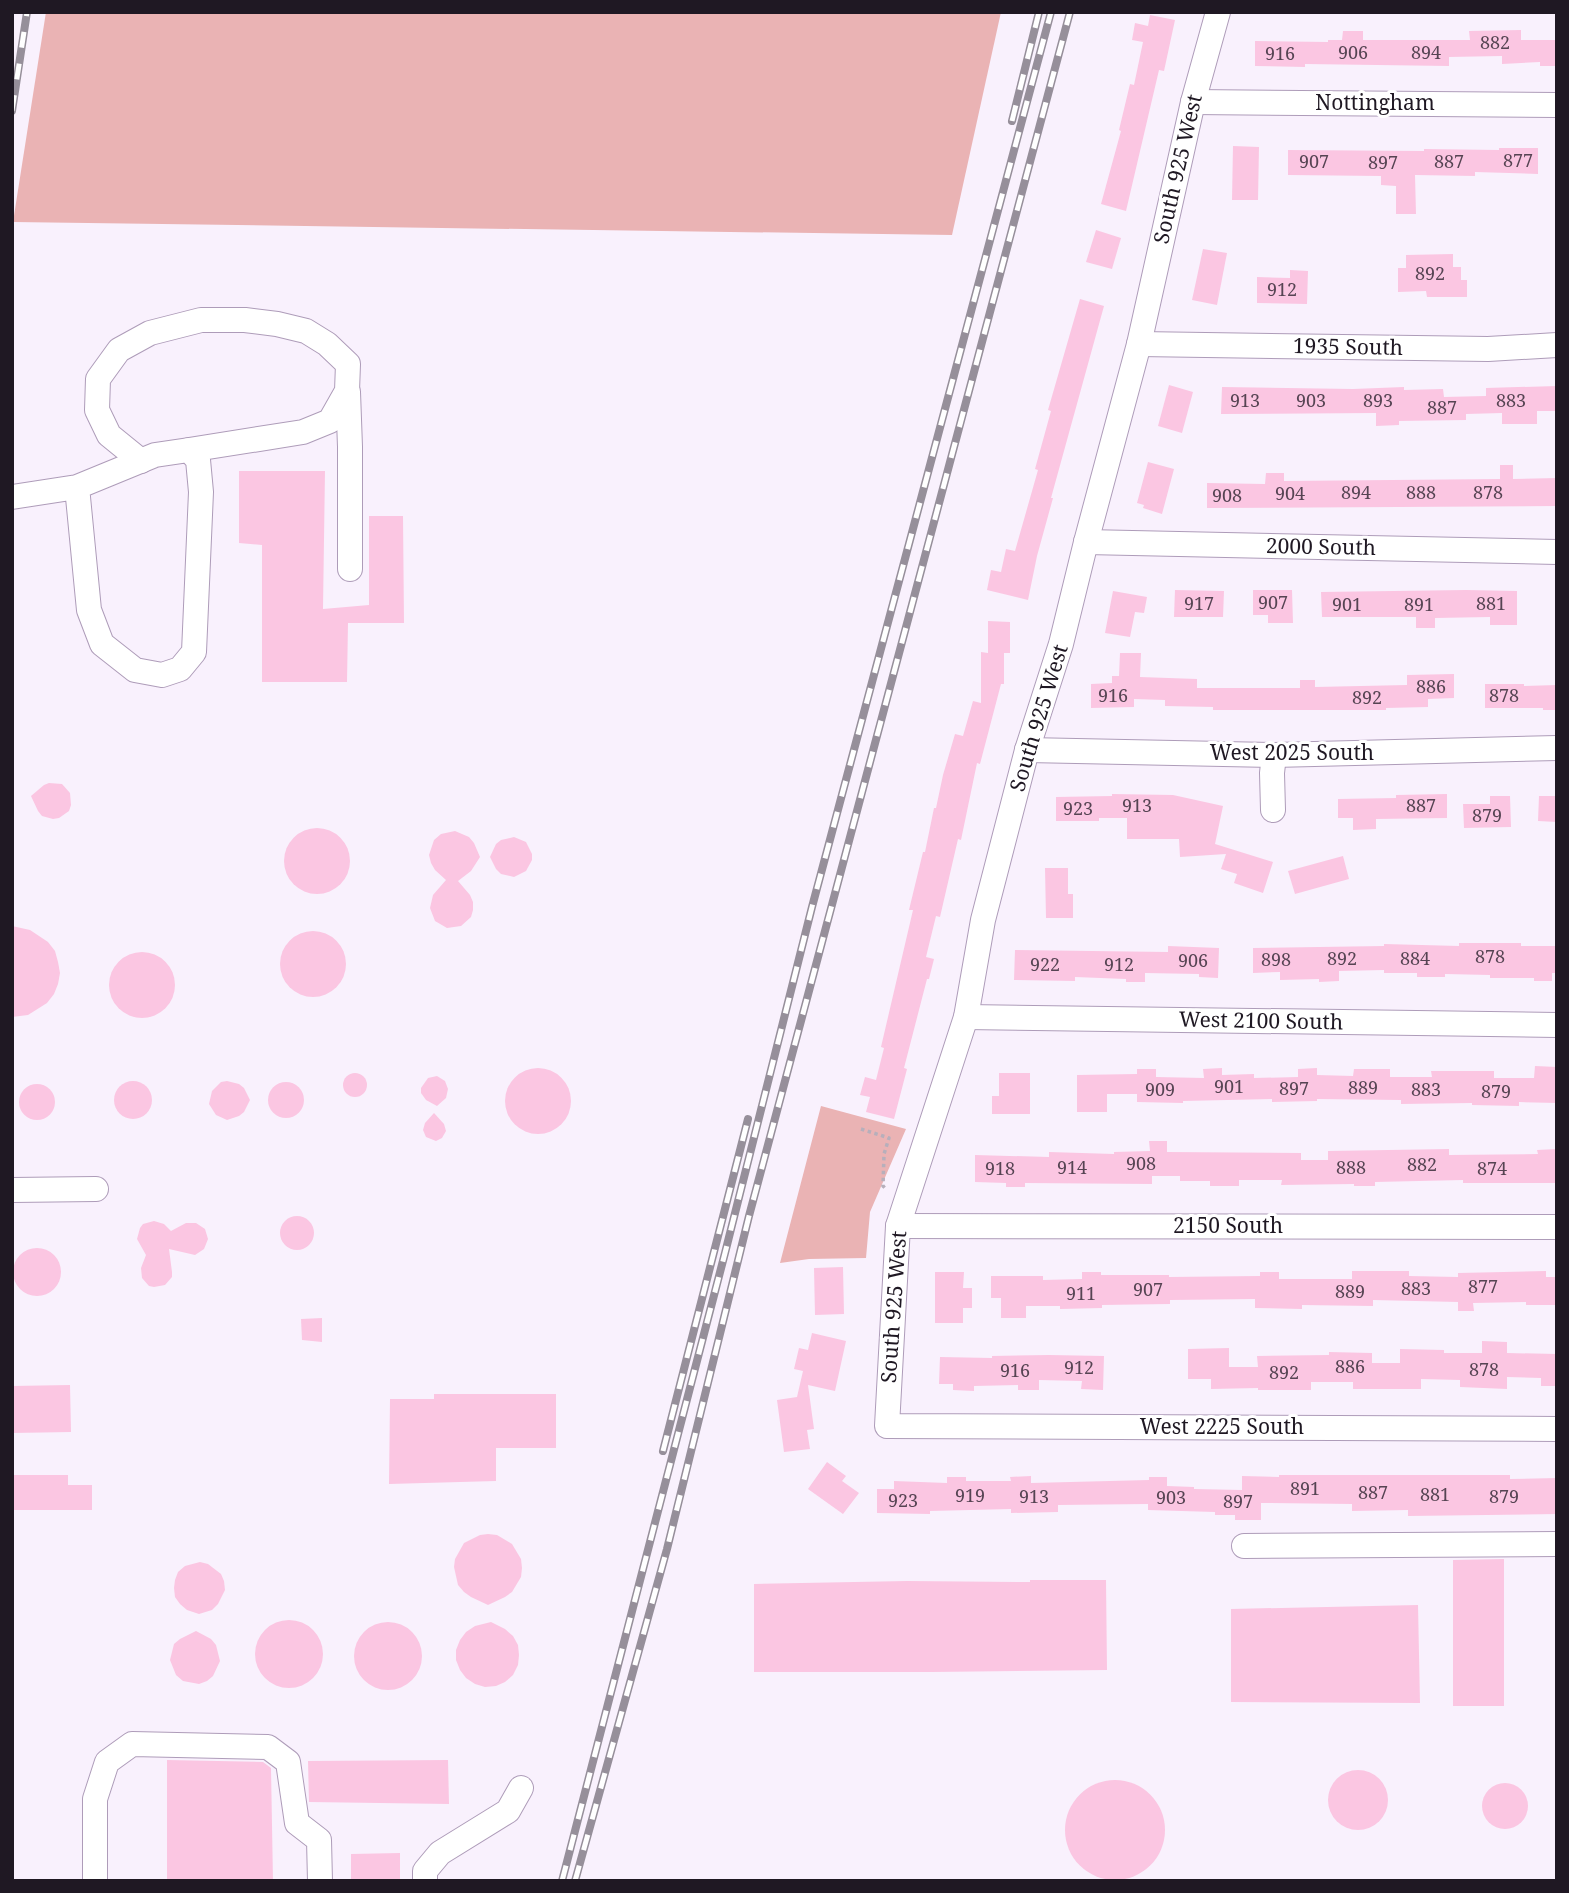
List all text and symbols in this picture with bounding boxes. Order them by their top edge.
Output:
house number: 882 [1480,30,1510,54]
house number: 906 [1338,40,1368,64]
house number: 894 [1411,40,1441,64]
house number: 916 [1265,41,1295,65]
street label: Nottingham [1315,88,1435,116]
street label: South 925 West [1146,91,1208,246]
house number: 877 [1503,148,1533,172]
house number: 907 [1299,149,1329,173]
house number: 887 [1434,149,1464,173]
house number: 897 [1368,150,1398,174]
house number: 892 [1415,261,1445,285]
house number: 912 [1267,277,1297,301]
street label: 1935 South [1293,331,1403,361]
house number: 913 [1230,388,1260,412]
house number: 903 [1296,388,1326,412]
house number: 893 [1363,388,1393,412]
house number: 883 [1496,388,1526,412]
house number: 887 [1427,395,1457,419]
house number: 894 [1341,480,1371,504]
house number: 888 [1406,480,1436,504]
house number: 878 [1473,480,1503,504]
house number: 904 [1275,481,1305,505]
house number: 908 [1212,483,1242,507]
street label: 2000 South [1266,531,1376,561]
house number: 907 [1258,590,1288,614]
house number: 917 [1184,591,1214,615]
house number: 881 [1476,591,1506,615]
house number: 901 [1332,592,1362,616]
house number: 891 [1404,592,1434,616]
street label: South 925 West [1002,641,1074,795]
house number: 886 [1416,674,1446,698]
house number: 916 [1098,683,1128,707]
house number: 878 [1489,683,1519,707]
house number: 892 [1352,685,1382,709]
street label: West 2025 South [1210,738,1374,766]
house number: 913 [1122,793,1152,817]
house number: 887 [1406,793,1436,817]
house number: 923 [1063,796,1093,820]
house number: 879 [1472,803,1502,827]
house number: 878 [1475,944,1505,968]
house number: 892 [1327,946,1357,970]
house number: 884 [1400,946,1430,970]
house number: 898 [1261,947,1291,971]
house number: 906 [1178,948,1208,972]
house number: 922 [1030,952,1060,976]
house number: 912 [1104,952,1134,976]
street label: West 2100 South [1179,1005,1343,1035]
house number: 901 [1214,1074,1244,1098]
house number: 889 [1348,1075,1378,1099]
house number: 897 [1279,1076,1309,1100]
house number: 909 [1145,1077,1175,1101]
house number: 883 [1411,1077,1441,1101]
house number: 879 [1481,1079,1511,1103]
house number: 908 [1126,1151,1156,1175]
house number: 882 [1407,1152,1437,1176]
house number: 914 [1057,1155,1087,1179]
house number: 888 [1336,1155,1366,1179]
house number: 918 [985,1156,1015,1180]
house number: 874 [1477,1156,1507,1180]
street label: 2150 South [1173,1211,1283,1239]
street label: South 925 West [874,1230,912,1384]
house number: 877 [1468,1274,1498,1298]
house number: 883 [1401,1276,1431,1300]
house number: 907 [1133,1277,1163,1301]
house number: 889 [1335,1279,1365,1303]
house number: 911 [1066,1281,1096,1305]
house number: 886 [1335,1354,1365,1378]
house number: 912 [1064,1355,1094,1379]
house number: 878 [1469,1357,1499,1381]
house number: 916 [1000,1358,1030,1382]
house number: 892 [1269,1360,1299,1384]
street label: West 2225 South [1140,1412,1304,1440]
house number: 891 [1290,1476,1320,1500]
house number: 887 [1358,1480,1388,1504]
house number: 881 [1420,1482,1450,1506]
house number: 919 [955,1483,985,1507]
house number: 913 [1019,1484,1049,1508]
house number: 879 [1489,1484,1519,1508]
house number: 903 [1156,1485,1186,1509]
house number: 923 [888,1488,918,1512]
house number: 897 [1223,1489,1253,1513]

